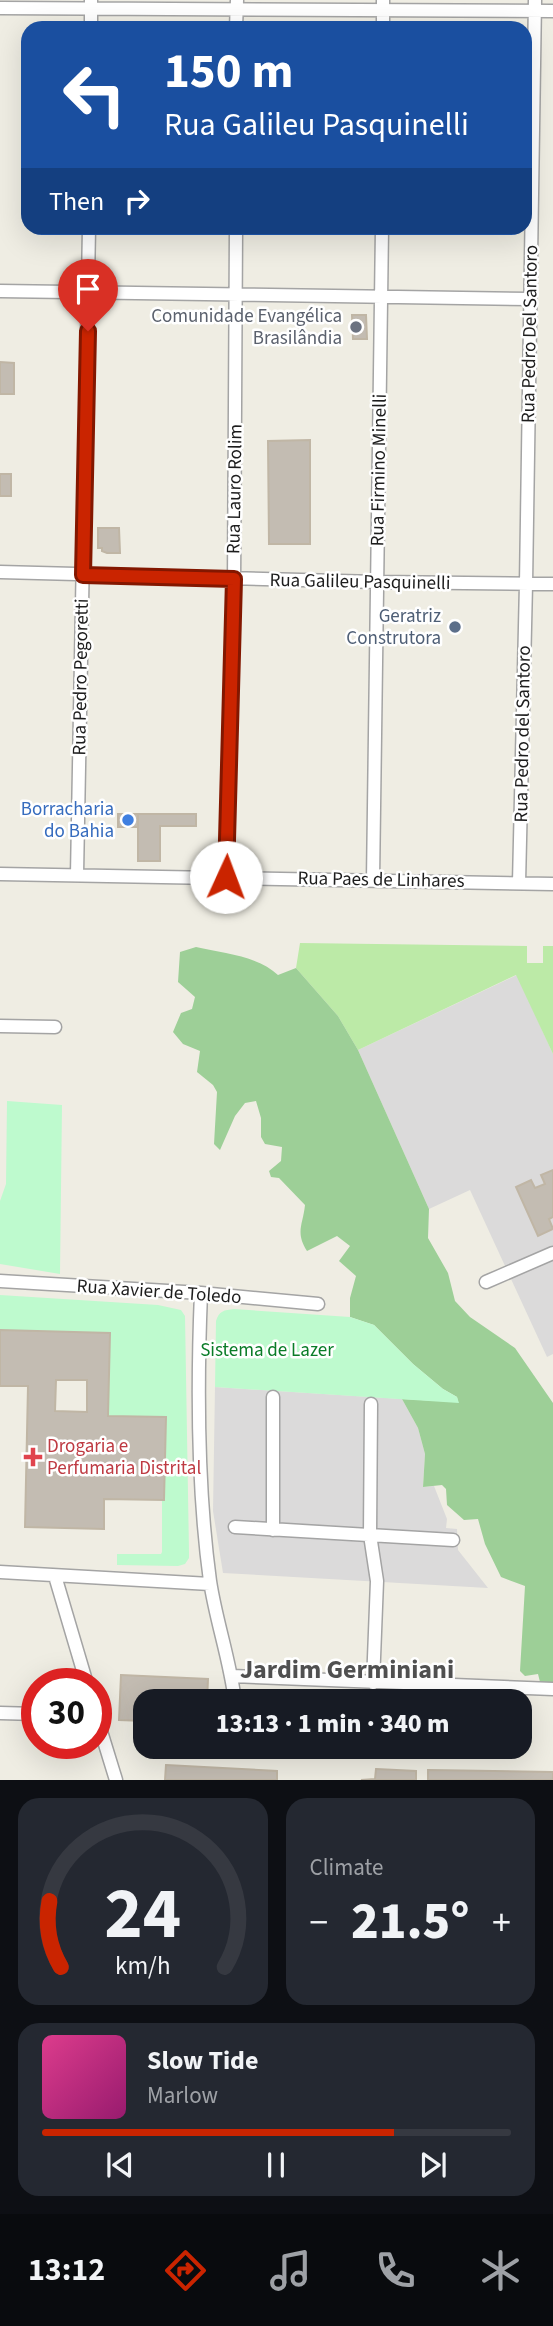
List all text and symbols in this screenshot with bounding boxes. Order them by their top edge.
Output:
text: 150 m [164,37,293,107]
icon: left [49,49,140,140]
text: Rua Galileu Pasquinelli [164,102,469,148]
icon: right [118,182,156,220]
text: Then [49,183,104,220]
street label: Rua Pedro Del Santoro [515,245,545,423]
pin [58,259,118,331]
icon: arrive [69,270,107,308]
place label: Comunidade Evangélica Brasilândia [151,303,342,352]
marker: Comunidade Evangélica Brasilândia [348,319,364,335]
street label: Rua Firmino Minelli [364,393,394,547]
street label: Rua Lauro Rolim [220,424,250,554]
street label: Rua Galileu Pasquinelli [269,567,451,597]
street label: Rua Pedro Pegoretti [66,598,96,756]
place label: Geratriz Construtora [346,603,441,652]
marker: Geratriz Construtora [447,619,463,635]
street label: Rua Pedro del Santoro [508,645,538,823]
place label: Borracharia do Bahia [21,796,114,845]
marker: Borracharia do Bahia [120,812,136,828]
position arrow [189,840,263,914]
street label: Rua Paes de Linhares [297,865,465,895]
street label: Rua Xavier de Toledo [76,1273,242,1311]
park label: Sistema de Lazer [200,1337,334,1364]
place label: Drogaria e Perfumaria Distrital [47,1433,201,1482]
marker: Drogaria e Perfumaria Distrital [25,1449,41,1465]
district label: Jardim Germiniani [240,1651,454,1688]
speed limit sign: 30 [21,1668,112,1759]
text: 13:13 · 1 min · 340 m [216,1705,449,1742]
text: Climate [310,1851,383,1884]
text: 24 [104,1863,181,1967]
text: 21.5° [351,1885,470,1959]
text: − [310,1896,328,1950]
text: + [492,1896,511,1950]
text: km/h [115,1948,171,1984]
text: Slow Tide [147,2042,258,2079]
text: Marlow [147,2079,218,2112]
icon: previous [101,2146,139,2184]
icon: pause [257,2146,295,2184]
icon: next [414,2146,452,2184]
icon: directions [161,2246,210,2295]
icon: music [266,2246,315,2295]
icon: phone [371,2246,420,2295]
icon: climate [476,2246,525,2295]
text: 13:12 [28,2247,105,2293]

